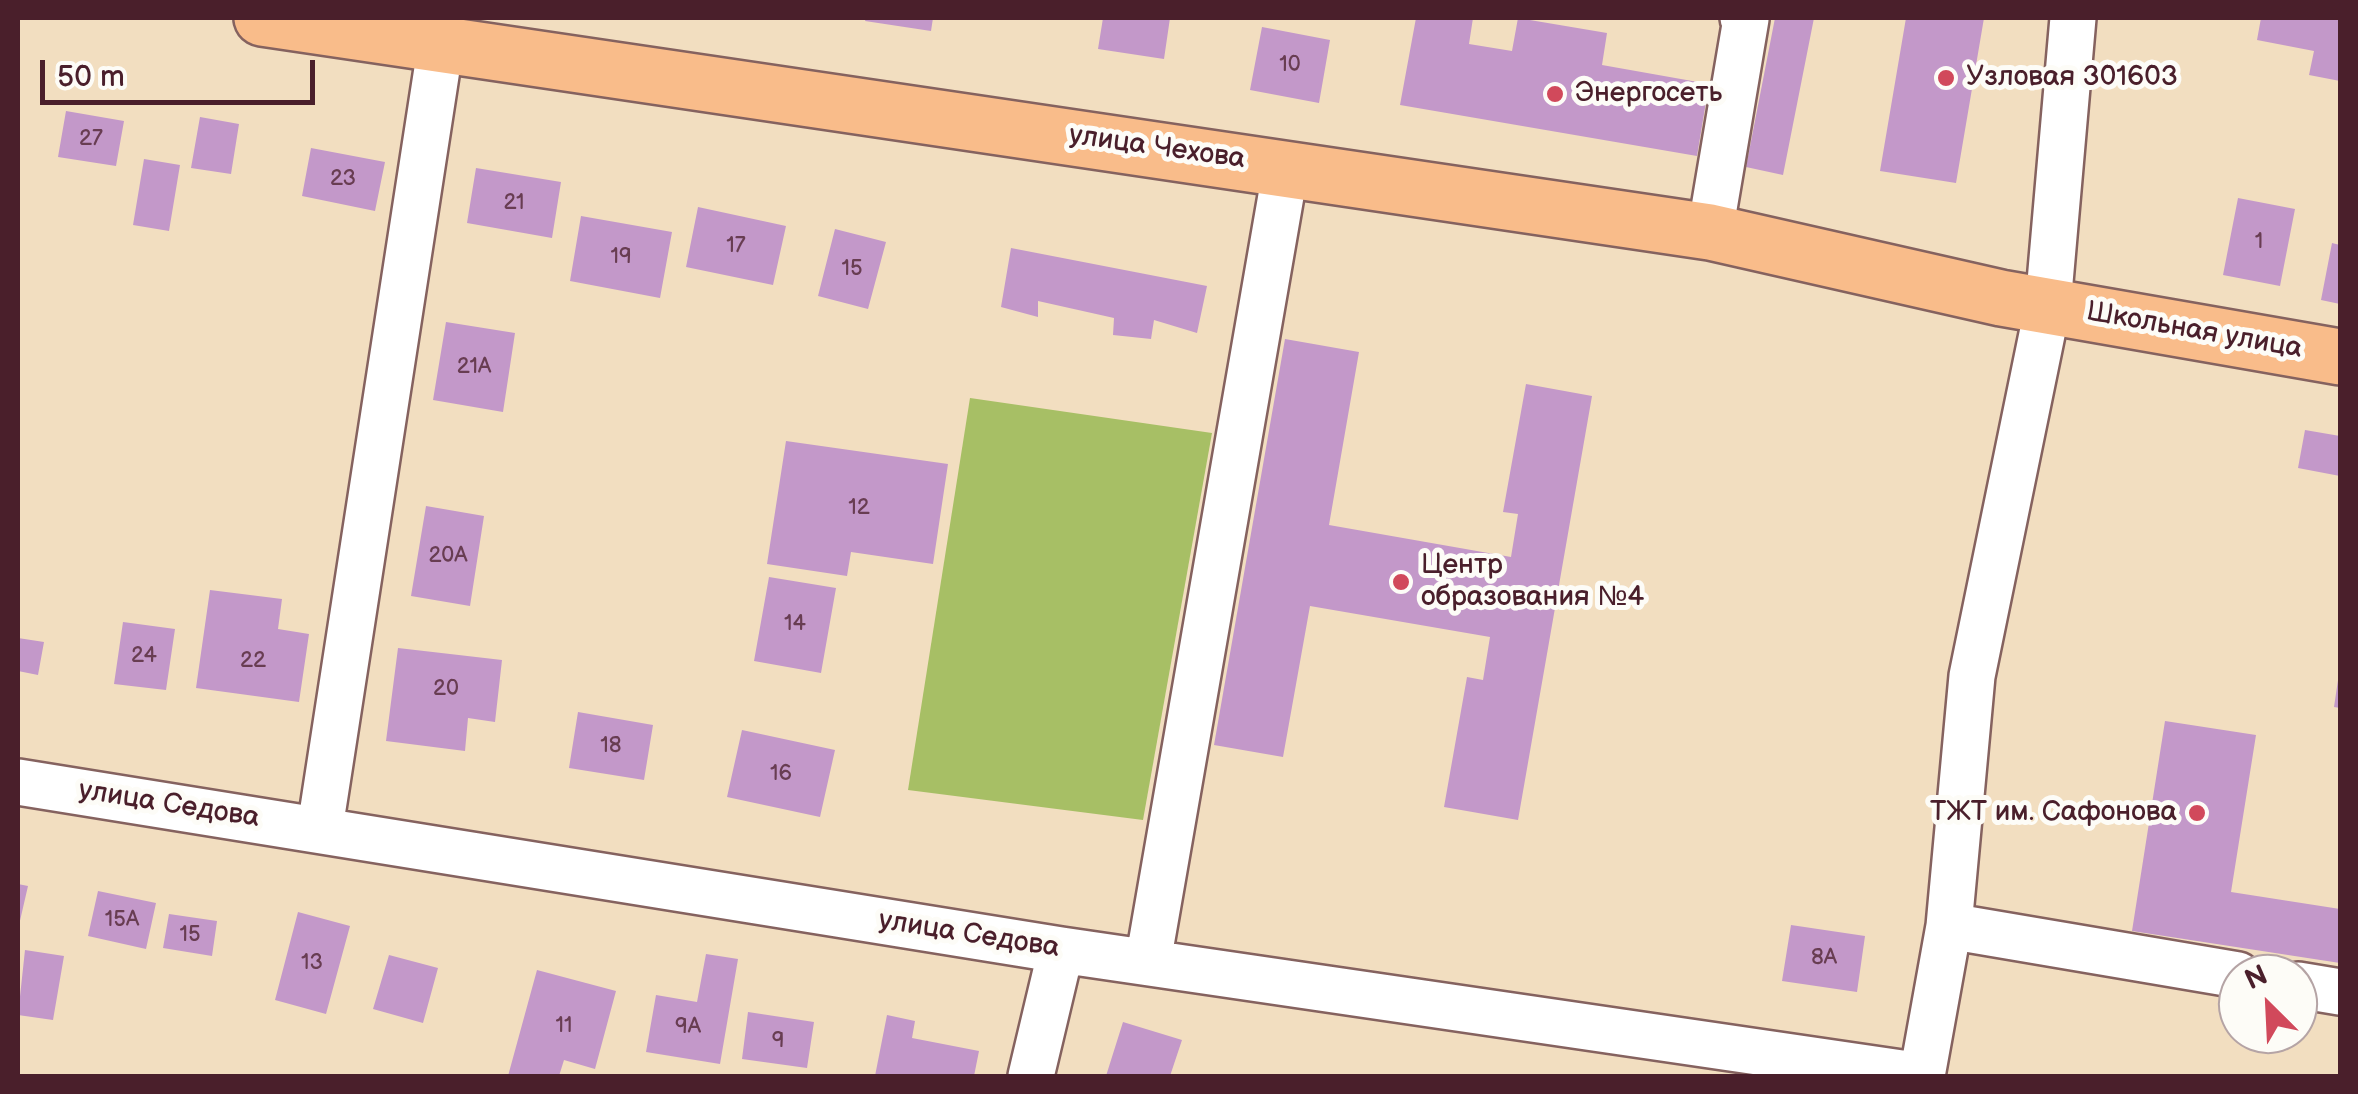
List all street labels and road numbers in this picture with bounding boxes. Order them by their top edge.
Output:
street label: улица Чехова [1067,119,1247,177]
street label: Школьная улица [2083,295,2305,367]
street label: улица Седова [76,774,262,836]
street label: улица Седова [876,904,1062,966]

